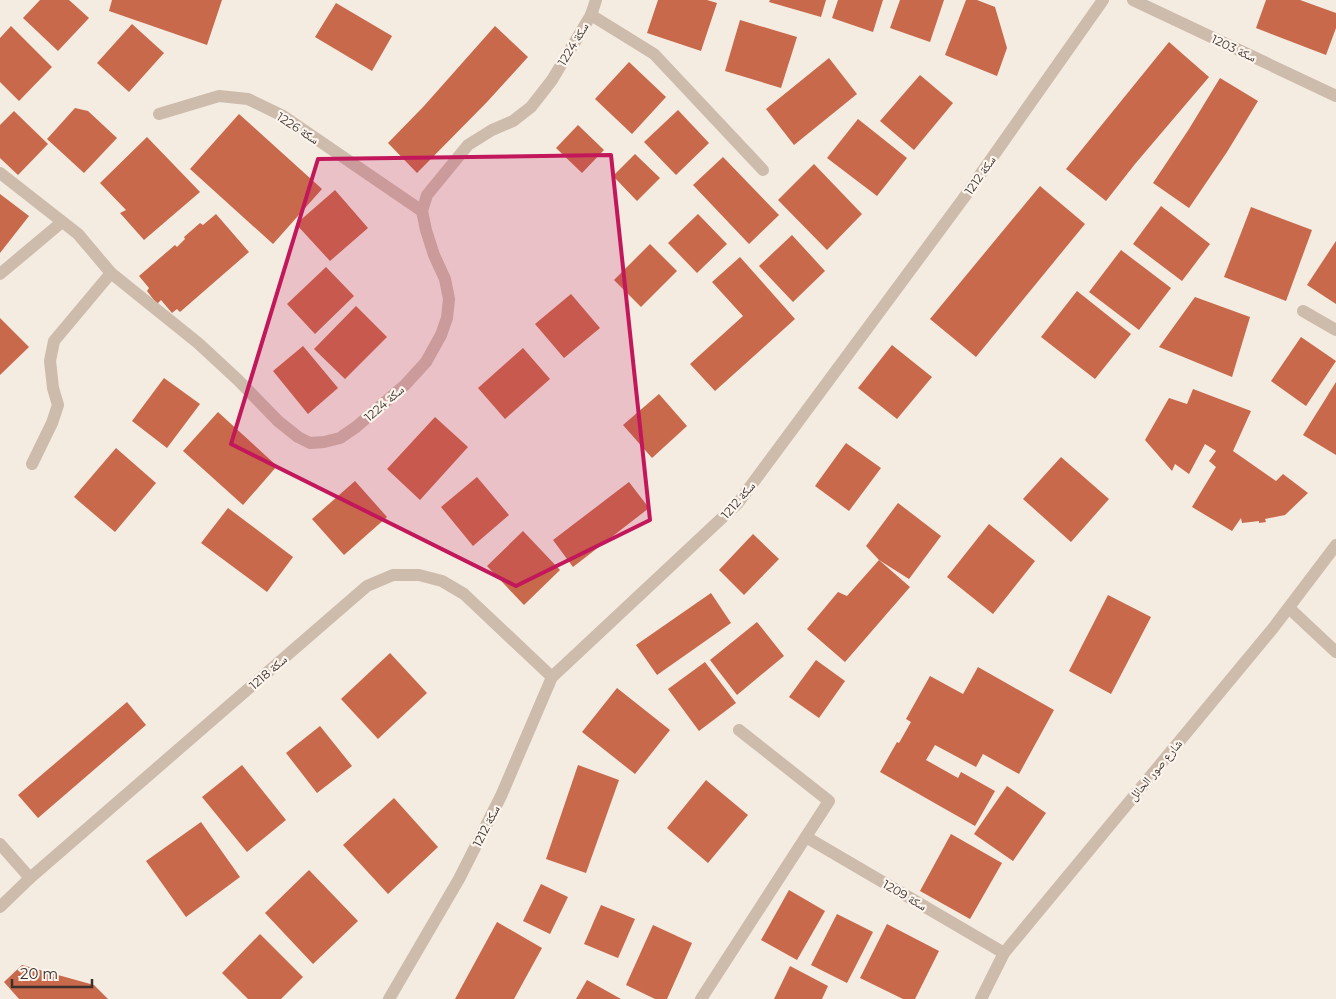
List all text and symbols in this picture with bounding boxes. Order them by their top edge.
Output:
street label: سكة 1224 [554,20,592,68]
street label: سكة 1203 [1209,31,1259,65]
street label: سكة 1226 [274,109,322,147]
street label: سكة 1212 [961,152,999,197]
street label: سكة 1224 [361,382,407,424]
street label: سكة 1212 [718,478,758,522]
street label: سكة 1218 [246,651,290,692]
street label: شارع صور الحائل [1125,736,1186,804]
street label: سكة 1212 [469,803,503,849]
street label: سكة 1209 [880,876,930,914]
scale bar [12,956,92,988]
text: 20 m [20,964,58,983]

